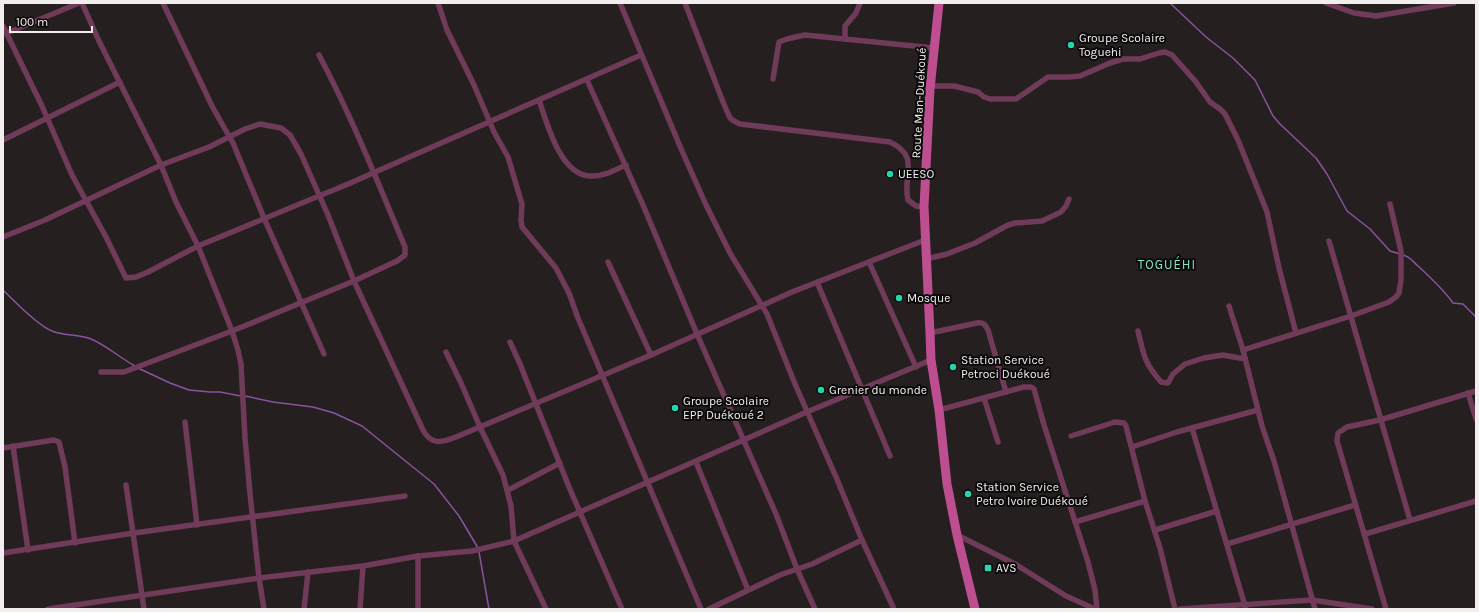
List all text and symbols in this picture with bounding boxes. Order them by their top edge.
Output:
scale bar [10,8,92,34]
text: 100 m [16,15,48,29]
place label: Groupe Scolaire Toguehi [1079,31,1165,59]
marker: Groupe Scolaire Toguehi [1066,40,1076,50]
street label: Route Man-Duékoué [909,47,929,159]
place label: UEESO [898,167,935,181]
marker: UEESO [885,169,895,179]
district label: TOGUÉHI [1138,255,1196,272]
place label: Mosque [907,291,950,305]
marker: Mosque [894,293,904,303]
place label: Station Service Petroci Duékoué [961,353,1050,381]
marker: Station Service Petroci Duékoué [948,362,958,372]
place label: Grenier du monde [829,383,927,397]
marker: Grenier du monde [816,385,826,395]
place label: Groupe Scolaire EPP Duékoué 2 [683,394,769,422]
marker: Groupe Scolaire EPP Duékoué 2 [670,403,680,413]
place label: Station Service Petro Ivoire Duékoué [976,480,1088,508]
marker: Station Service Petro Ivoire Duékoué [963,489,973,499]
place label: AVS [996,561,1017,575]
marker: AVS [983,563,993,573]

